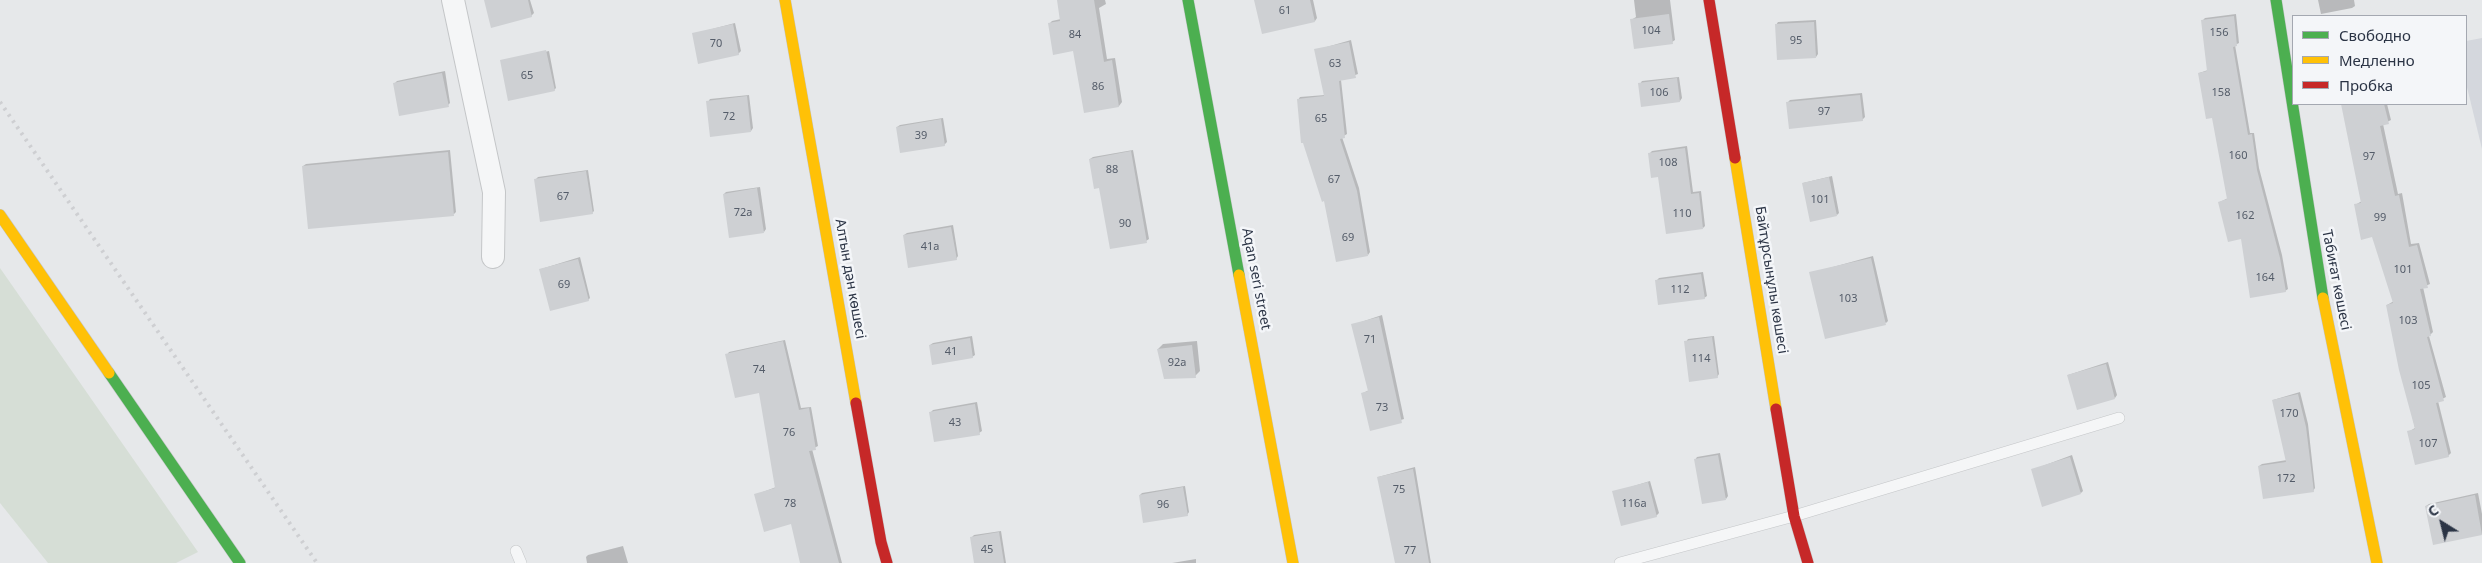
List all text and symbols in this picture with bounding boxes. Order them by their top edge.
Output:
house number: 61 [1279,4,1291,18]
legend [2292,15,2467,105]
house number: 104 [1642,24,1660,38]
text: Свободно [2339,25,2411,45]
house number: 156 [2210,26,2228,40]
house number: 84 [1069,28,1081,42]
house number: 95 [1790,34,1802,48]
house number: 70 [710,37,722,51]
text: Медленно [2339,50,2415,70]
house number: 63 [1329,57,1341,71]
house number: 65 [521,69,533,83]
text: Пробка [2339,75,2393,95]
house number: 86 [1092,80,1104,94]
house number: 106 [1650,86,1668,100]
house number: 158 [2212,86,2230,100]
house number: 97 [1818,105,1830,119]
house number: 72 [723,110,735,124]
house number: 65 [1315,112,1327,126]
house number: 39 [915,129,927,143]
house number: 160 [2229,149,2247,163]
house number: 97 [2363,150,2375,164]
house number: 108 [1659,156,1677,170]
house number: 88 [1106,163,1118,177]
house number: 67 [1328,173,1340,187]
house number: 67 [557,190,569,204]
house number: 101 [1811,193,1829,207]
street label: Байтұрсынұлы көшесі [1751,205,1791,355]
house number: 72а [734,206,752,220]
house number: 110 [1673,207,1691,221]
house number: 162 [2236,209,2254,223]
house number: 99 [2374,211,2386,225]
house number: 90 [1119,217,1131,231]
street label: Алтын дән көшесі [831,218,869,340]
street label: Aqan seri street [1238,227,1274,331]
street label: Табиғат көшесі [2318,228,2354,332]
house number: 69 [1342,231,1354,245]
house number: 41а [921,240,939,254]
house number: 101 [2394,263,2412,277]
house number: 164 [2256,271,2274,285]
house number: 69 [558,278,570,292]
house number: 112 [1671,283,1689,297]
house number: 103 [1839,292,1857,306]
house number: 103 [2399,314,2417,328]
house number: 71 [1364,333,1376,347]
house number: 41 [945,345,957,359]
house number: 114 [1692,352,1710,366]
house number: 92а [1168,356,1186,370]
house number: 74 [753,363,765,377]
house number: 105 [2412,379,2430,393]
house number: 73 [1376,401,1388,415]
house number: 170 [2280,407,2298,421]
house number: 43 [949,416,961,430]
house number: 76 [783,426,795,440]
house number: 107 [2419,437,2437,451]
house number: 172 [2277,472,2295,486]
house number: 75 [1393,483,1405,497]
house number: 78 [784,497,796,511]
house number: 116а [1622,497,1646,511]
house number: 96 [1157,498,1169,512]
north arrow [2417,498,2467,548]
text: С [2424,500,2442,521]
house number: 45 [981,543,993,557]
house number: 77 [1404,544,1416,558]

